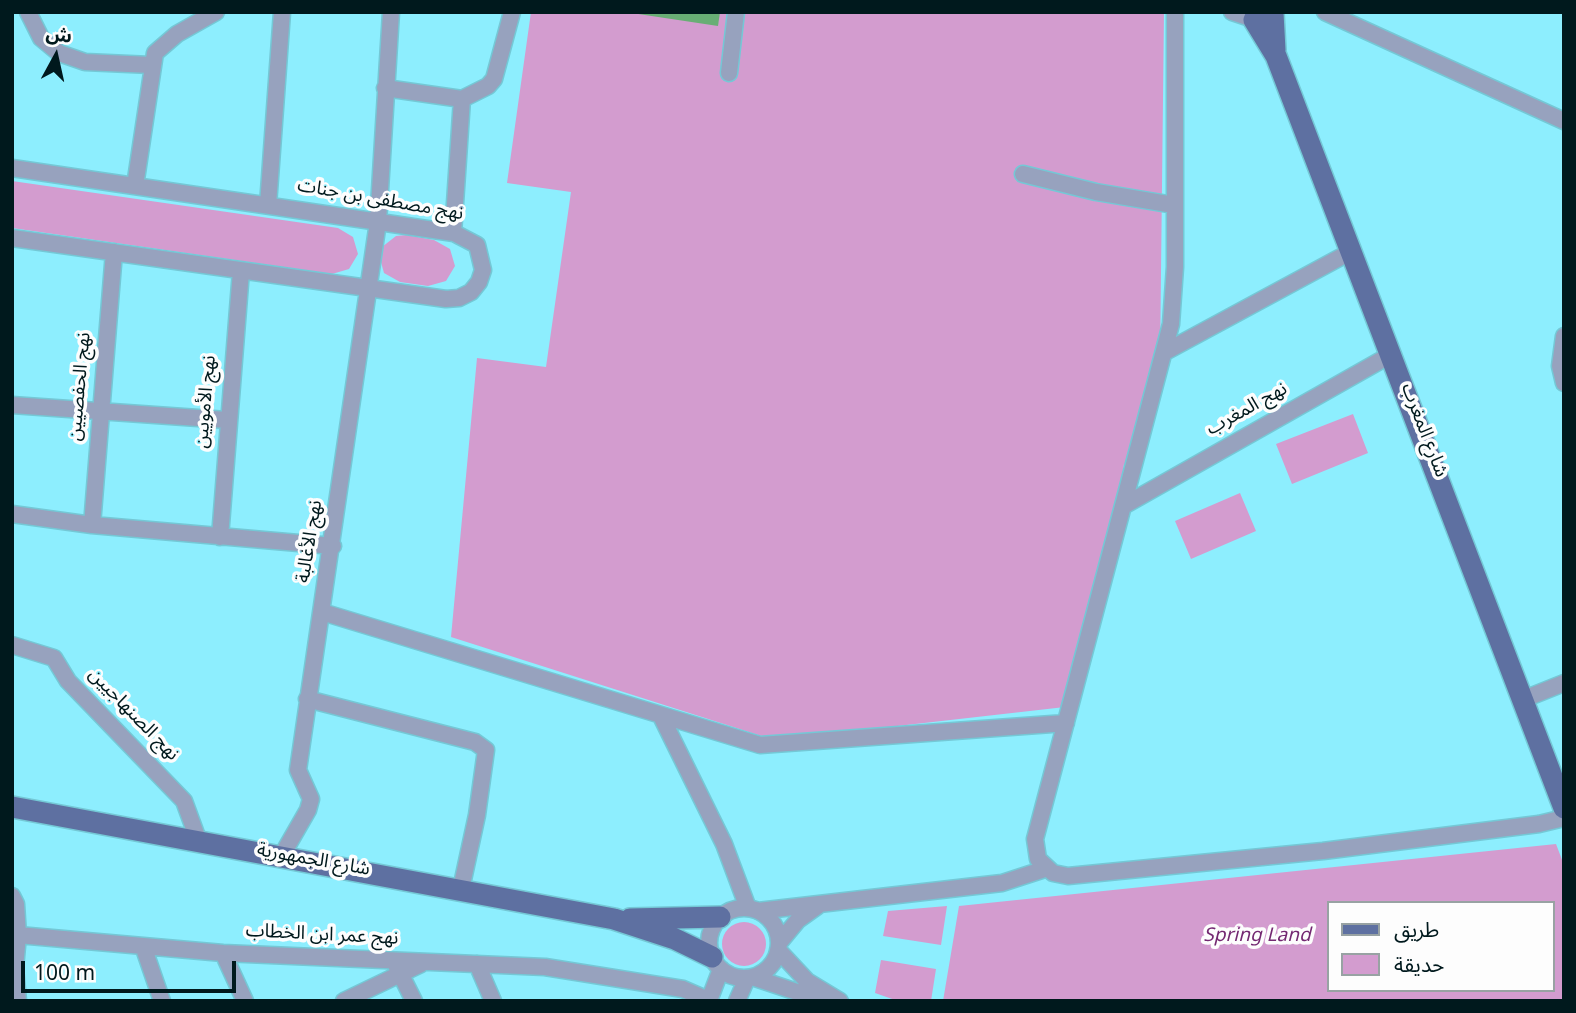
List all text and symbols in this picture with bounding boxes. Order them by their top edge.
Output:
text: ش [43,14,75,57]
north arrow [21,21,91,91]
street label: نهج مصطفى بن جنات [295,176,465,228]
street label: نهج الحفصيين [66,332,98,442]
street label: نهج الأمويين [193,355,223,449]
street label: نهج المغرب [1204,380,1292,442]
street label: شارع المغرب [1394,381,1450,481]
street label: نهج الأغالبة [294,499,330,585]
street label: نهج الصنهاجيين [82,665,182,767]
street label: شارع الجمهورية [255,841,371,883]
legend [1328,901,1555,992]
text: طريق [1394,908,1439,952]
street label: نهج عمر ابن الخطاب [245,922,399,952]
park label: Spring Land [1203,927,1311,949]
text: حديقة [1394,943,1444,987]
scale bar [24,946,240,990]
text: 100 m [34,951,95,995]

